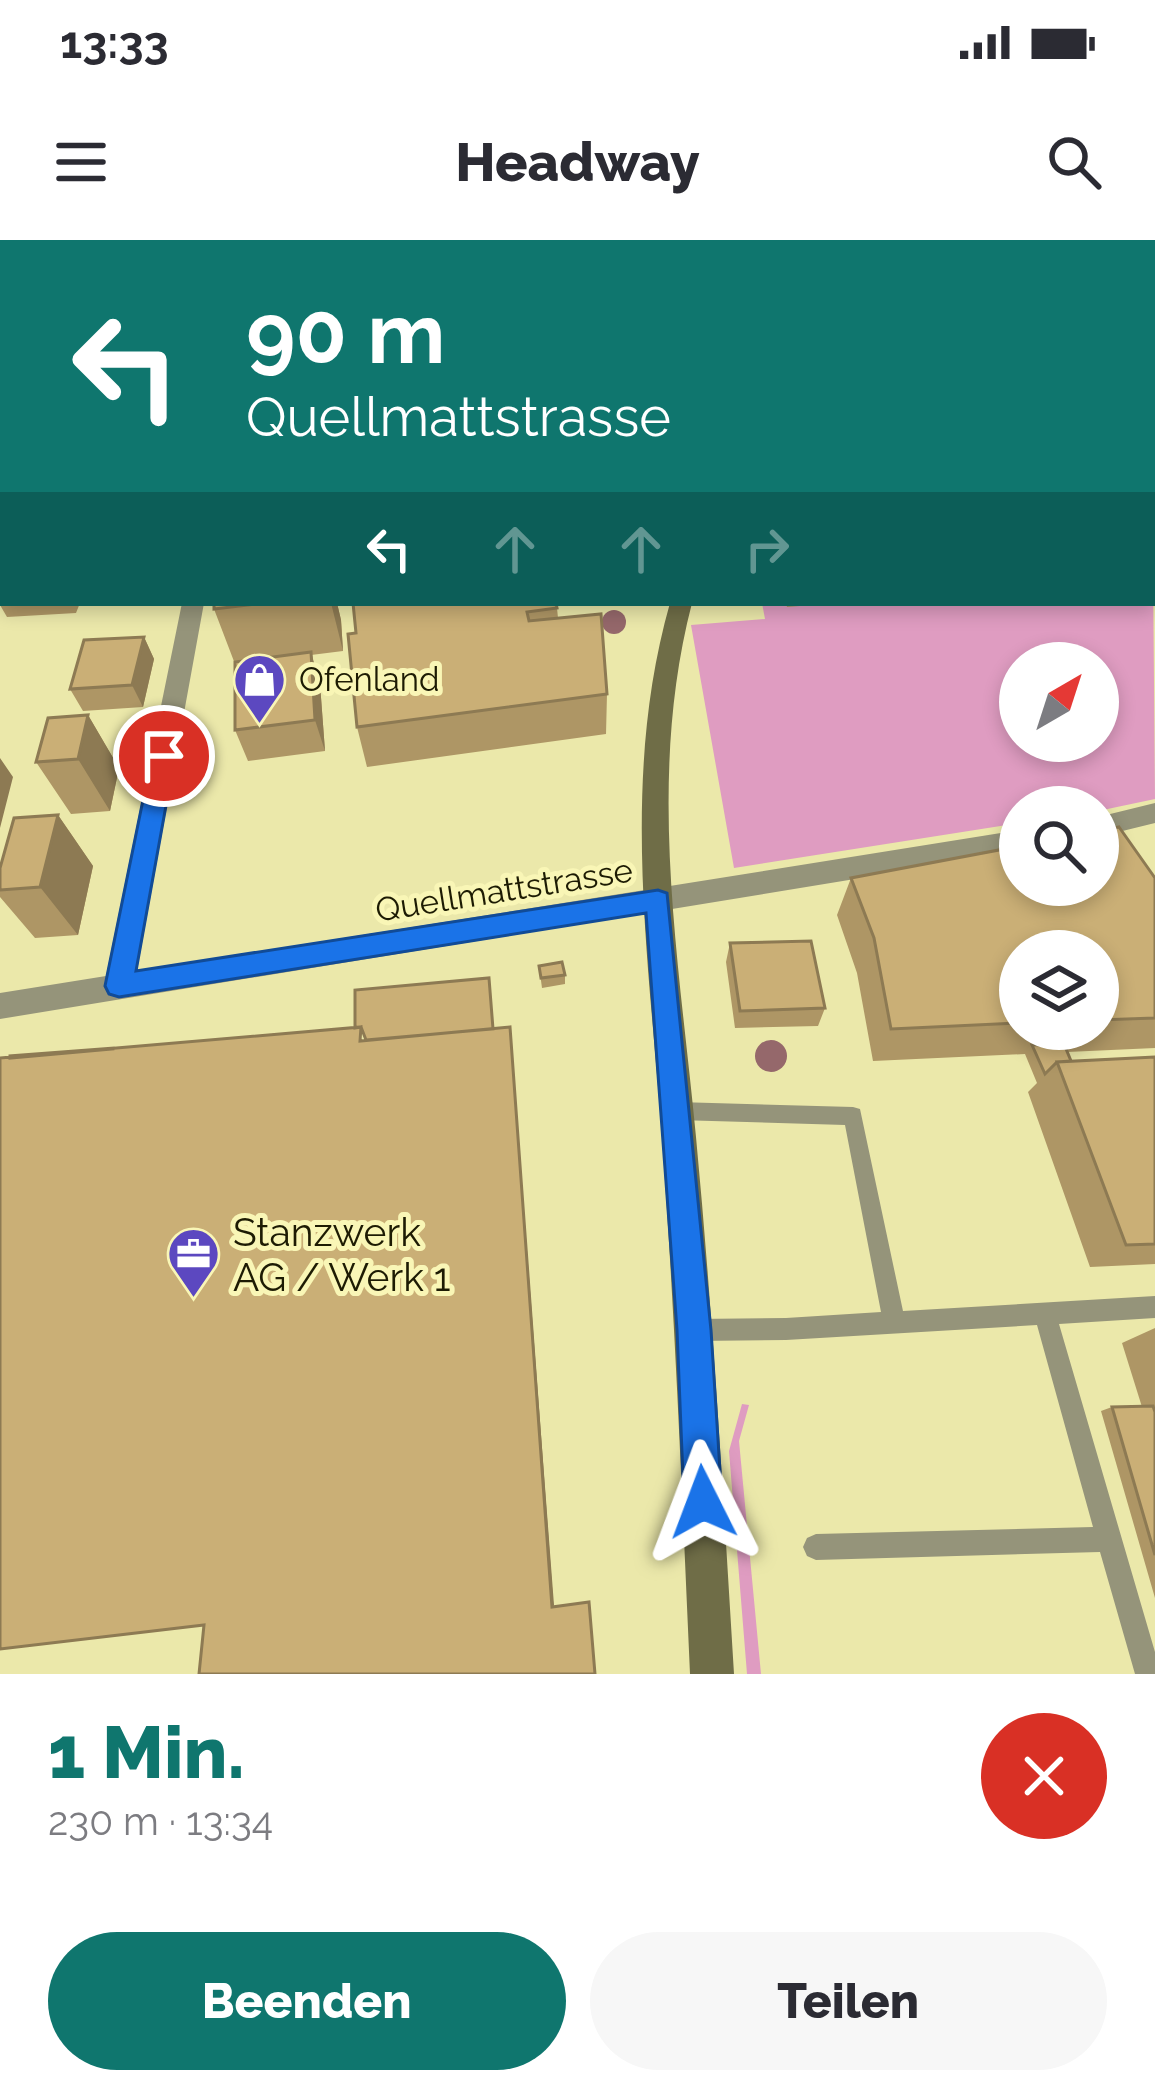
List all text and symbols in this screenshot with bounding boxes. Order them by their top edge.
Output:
text: 13:33 [60,16,169,69]
icon: menu [48,129,114,195]
icon: search [1041,129,1107,195]
text: Headway [455,130,700,194]
text: 90 m [246,284,445,383]
icon: left [48,288,204,444]
text: Quellmattstrasse [246,385,671,449]
icon: left [356,516,422,582]
icon: ahead [482,516,548,582]
icon: ahead [608,516,674,582]
icon: right [734,516,800,582]
north arrow [999,642,1119,762]
map controls [999,642,1119,1050]
shop icon: Ofenland [232,651,288,725]
place label: Ofenland [299,660,439,699]
pin [113,705,215,807]
icon: arrive [131,723,197,789]
button: search [999,786,1119,906]
street label: Quellmattstrasse [373,850,635,930]
button: layers [999,930,1119,1050]
place label: Stanzwerk AG / Werk 1 [233,1209,450,1300]
office icon: Stanzwerk AG / Werk 1 [166,1226,222,1300]
position arrow [640,1439,766,1565]
text: 1 Min. [48,1710,245,1795]
button: close [981,1713,1107,1839]
text: 230 m · 13:34 [48,1798,273,1844]
button: Beenden [48,1932,566,2070]
button: Teilen [590,1932,1107,2070]

